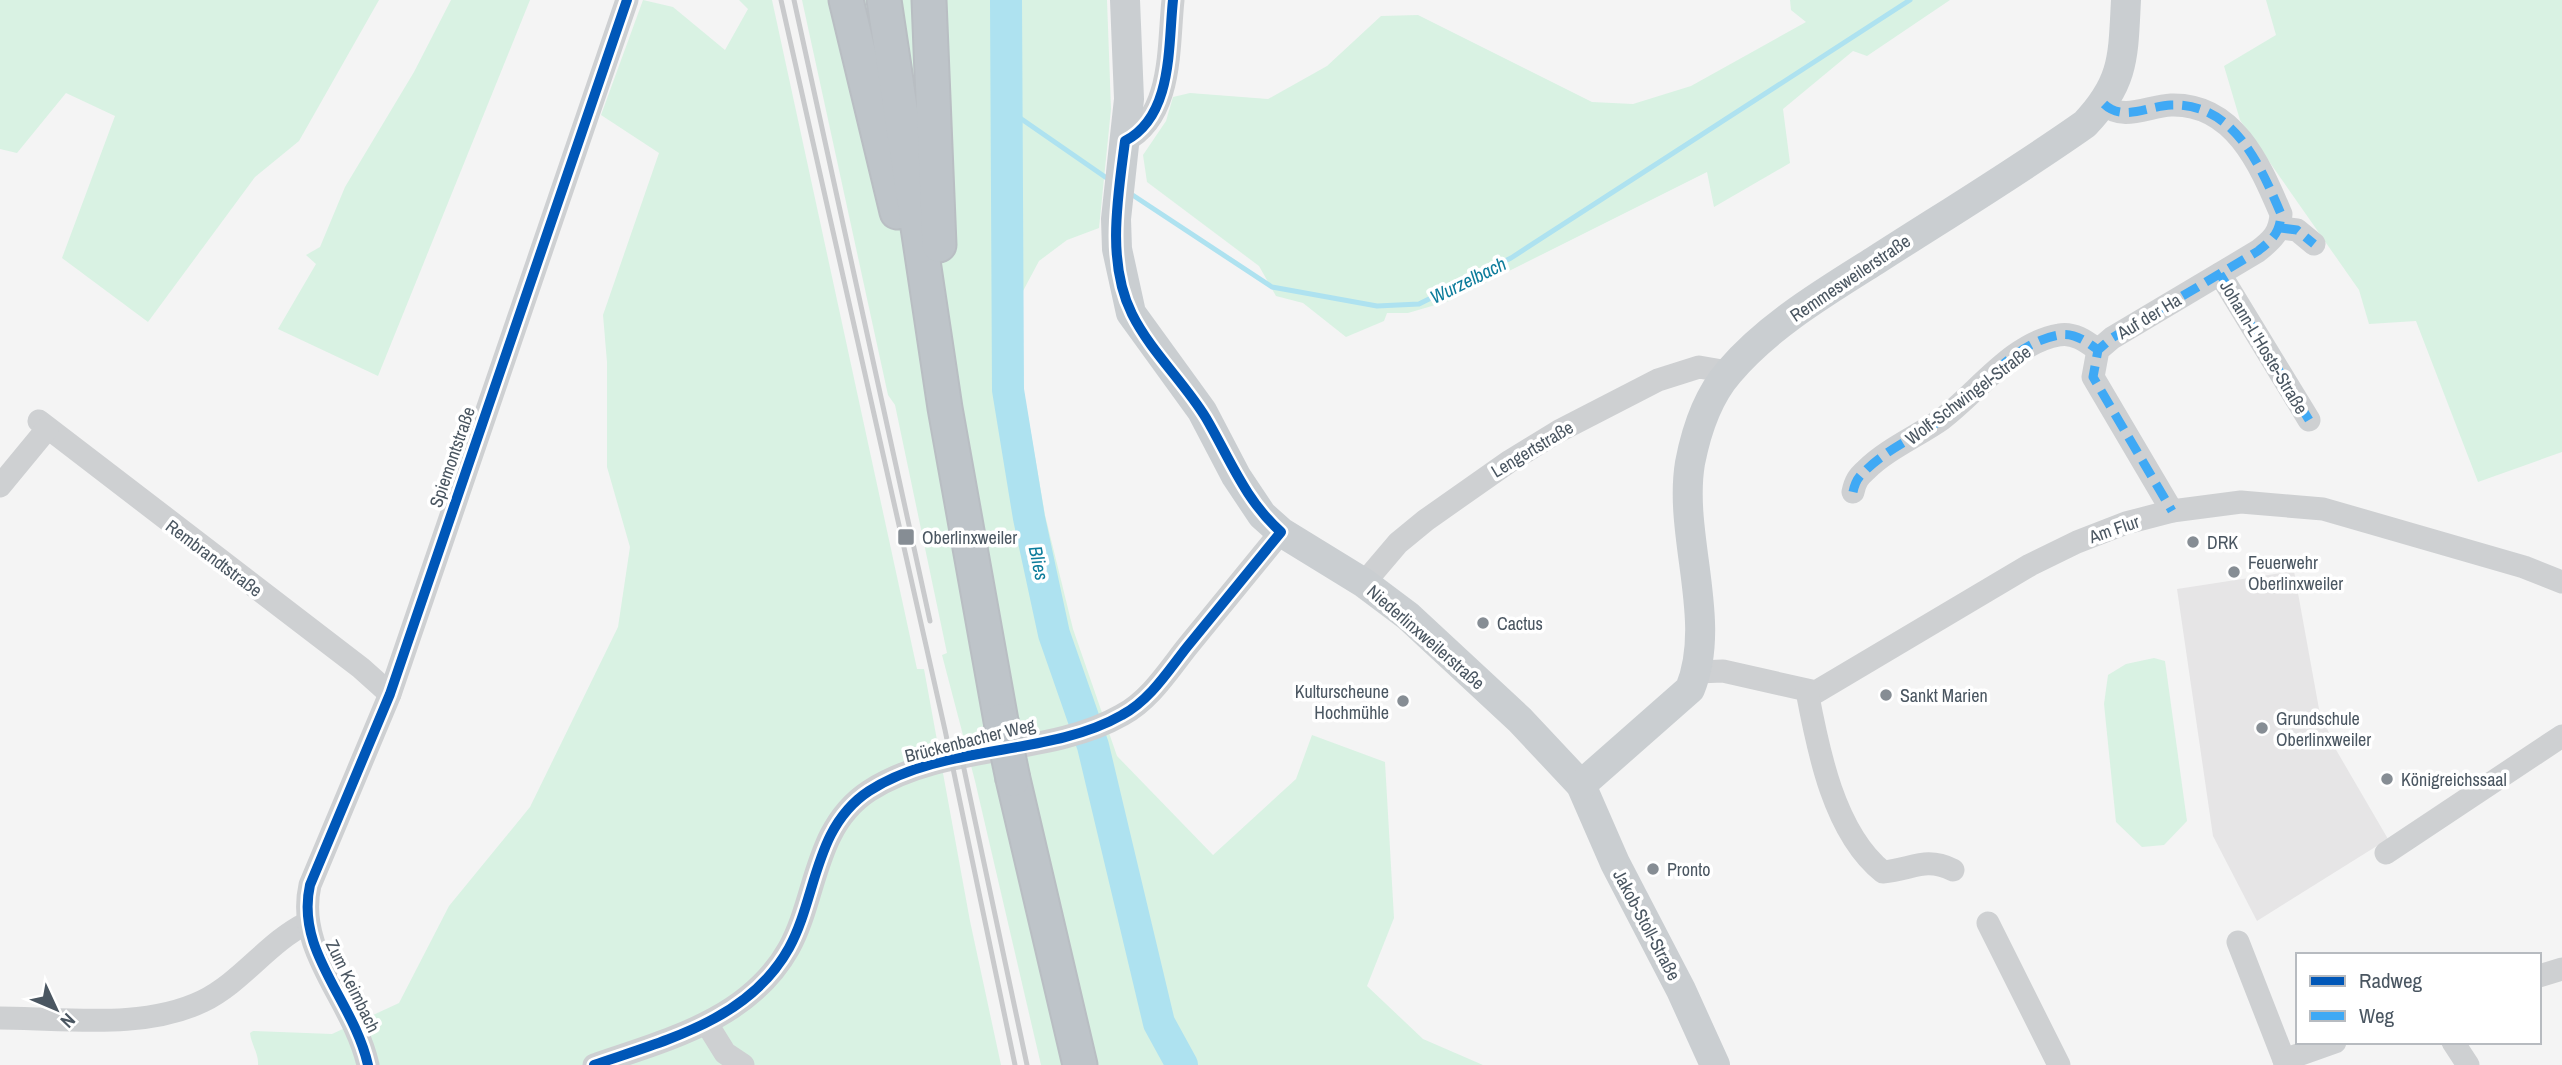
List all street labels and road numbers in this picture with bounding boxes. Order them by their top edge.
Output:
street label: Remmesweilerstraße [1785,228,1915,328]
street label: Johann-L'Hoste-Straße [2214,275,2314,419]
street label: Auf der Ha [2111,287,2186,345]
street label: Wolf-Schwingel-Straße [1900,339,2036,451]
street label: Spiemontstraße [423,403,481,511]
street label: Lengertstraße [1486,415,1578,483]
street label: Am Flur [2085,509,2143,550]
street label: Rembrandtstraße [161,513,267,603]
street label: Niederlinxweilerstraße [1362,579,1490,695]
street label: Brückenbacher Weg [902,712,1039,768]
street label: Jakob-Stoll-Straße [1607,865,1687,985]
street label: Zum Keimbach [320,936,386,1036]

